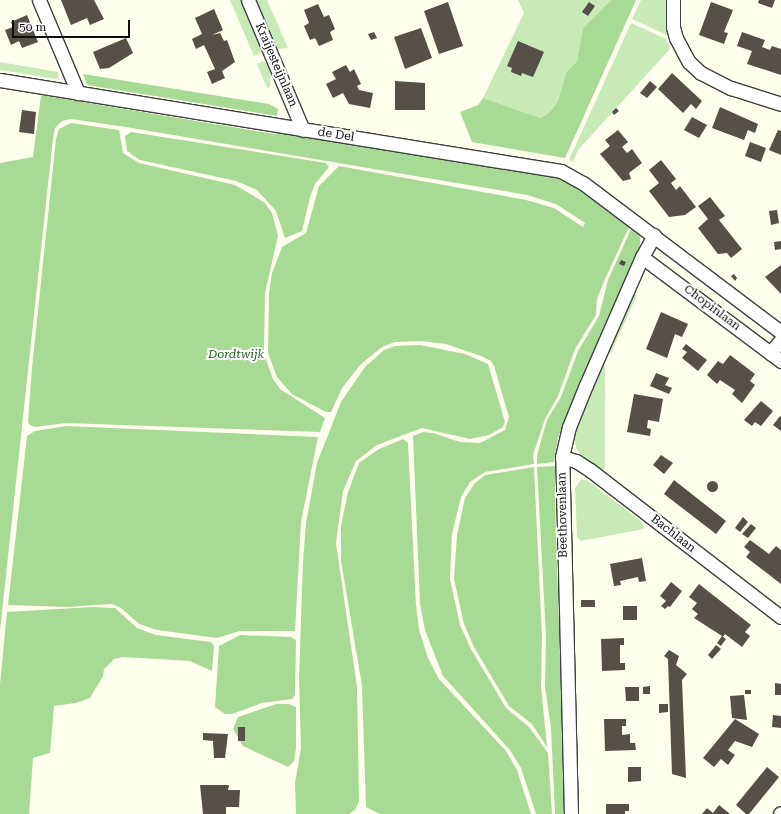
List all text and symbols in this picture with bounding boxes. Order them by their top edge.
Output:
scale bar [14,12,132,38]
text: 50 m [19,20,46,34]
street label: Kraijesteijnlaan [252,21,300,109]
street label: de Del [317,125,355,145]
street label: Chopinlaan [681,282,743,334]
park label: Dordtwijk [208,348,264,362]
street label: Beethovenlaan [555,472,571,558]
street label: Bachlaan [648,512,698,556]

